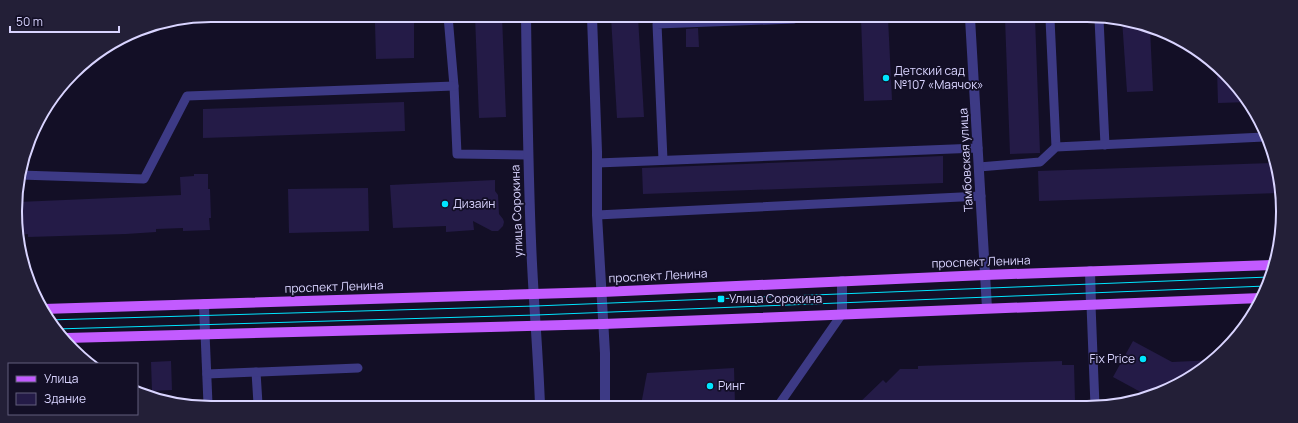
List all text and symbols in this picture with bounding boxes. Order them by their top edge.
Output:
scale bar [10,8,119,34]
text: 50 m [16,13,43,30]
place label: Детский сад №107 «Маячок» [894,62,984,93]
marker: Детский сад №107 «Маячок» [881,73,891,83]
street label: Тамбовская улица [954,108,977,212]
street label: улица Сорокина [506,164,527,258]
place label: Дизайн [453,195,495,212]
marker: Дизайн [440,199,450,209]
street label: проспект Ленина [931,251,1031,272]
street label: проспект Ленина [608,264,708,287]
street label: проспект Ленина [284,276,384,297]
place label: Улица Сорокина [729,290,822,307]
marker: Улица Сорокина [716,294,726,304]
place label: Fix Price [1090,350,1135,367]
marker: Fix Price [1138,354,1148,364]
legend [8,363,138,415]
text: Улица [44,370,78,387]
place label: Ринг [718,377,745,394]
marker: Ринг [705,381,715,391]
text: Здание [44,390,86,407]

